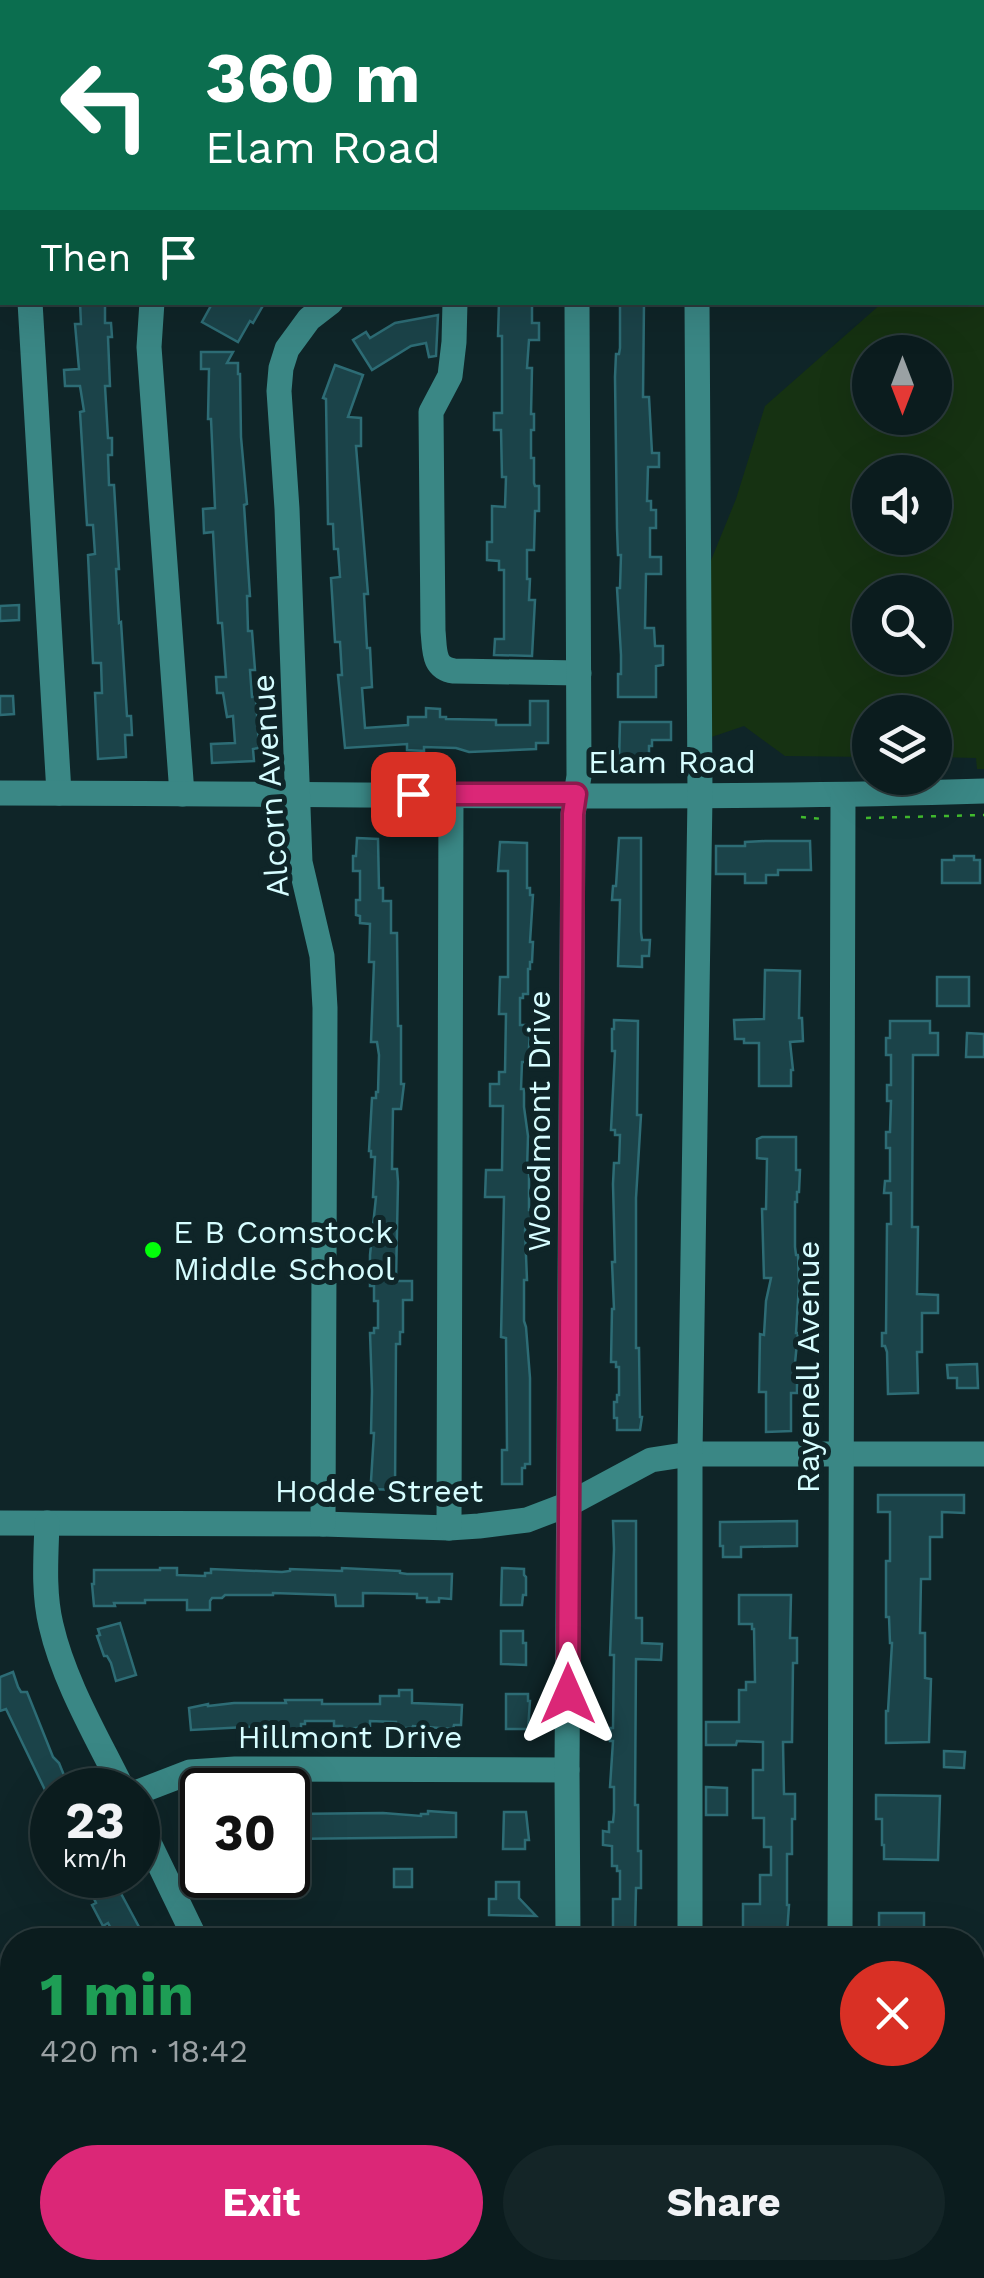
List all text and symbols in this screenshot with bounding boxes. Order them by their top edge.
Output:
text: 360 m [205,37,421,119]
icon: left [40,40,170,170]
text: Elam Road [205,121,441,174]
icon: arrive [151,230,206,285]
text: Then [40,236,131,280]
north arrow [852,335,952,435]
map controls [852,335,952,795]
button: sound [852,455,952,555]
button: search [852,575,952,675]
street label: Alcorn Avenue [243,673,297,899]
button: layers [852,695,952,795]
street label: Elam Road [588,743,756,781]
pin [371,752,456,837]
icon: arrive [386,767,441,822]
street label: Woodmont Drive [520,990,558,1252]
place label: E B Comstock Middle School [173,1213,395,1288]
marker: E B Comstock Middle School [142,1239,164,1261]
street label: Rayenell Avenue [789,1241,827,1494]
street label: Hodde Street [275,1472,483,1510]
position arrow [516,1642,620,1746]
street label: Hillmont Drive [238,1718,462,1756]
speed limit sign: 30 [180,1768,310,1898]
text: 23 [65,1791,125,1850]
text: km/h [63,1844,127,1873]
text: 1 min [40,1959,194,2030]
button: close [840,1961,945,2066]
text: 420 m · 18:42 [40,2032,248,2070]
button: Exit [40,2145,483,2260]
button: Share [503,2145,945,2260]

